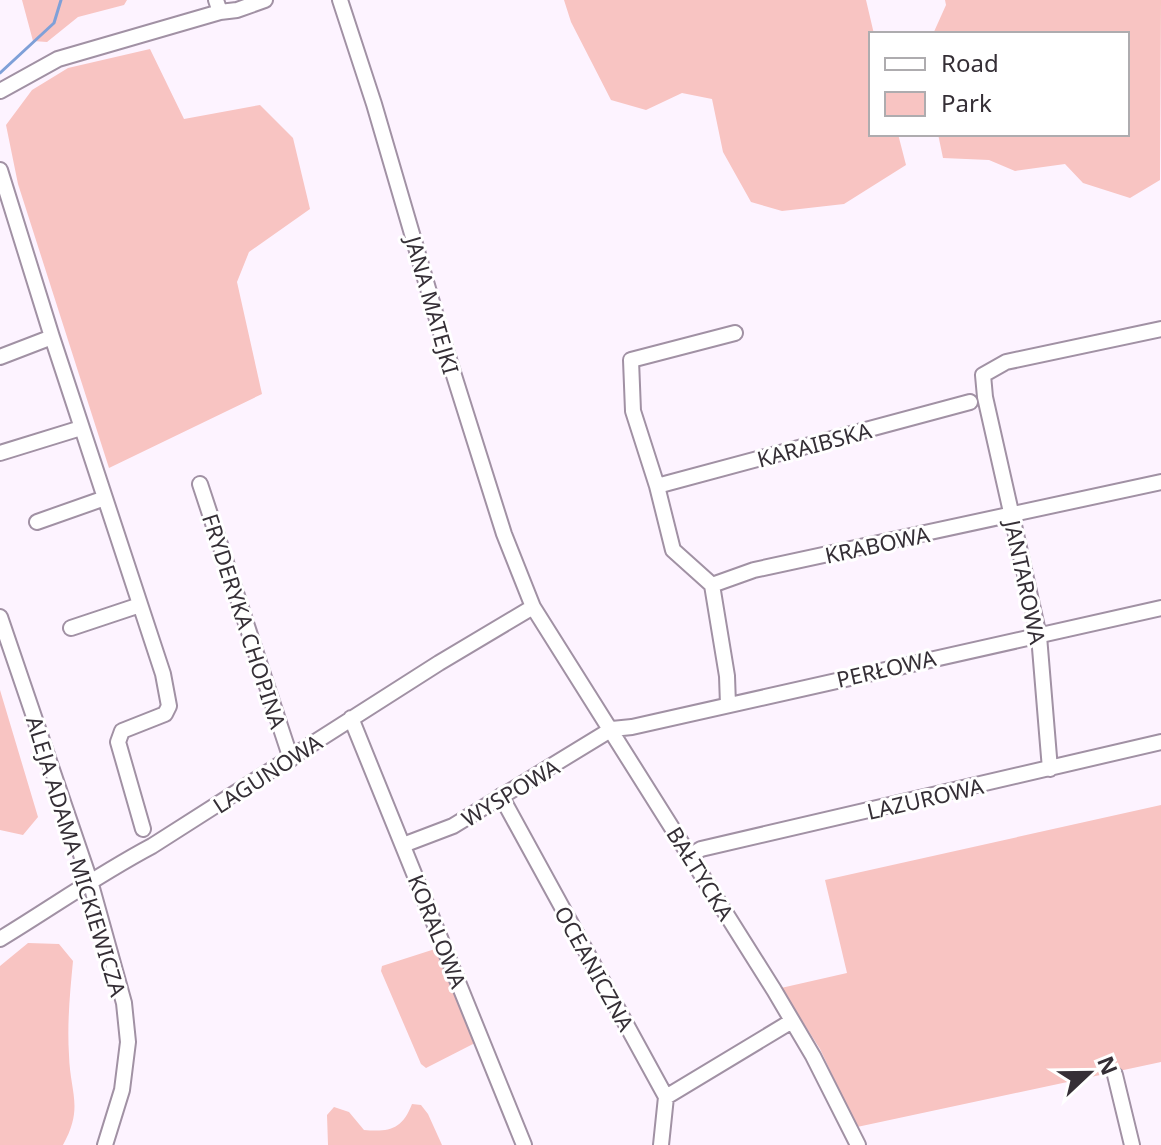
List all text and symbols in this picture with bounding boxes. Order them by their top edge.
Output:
legend [869,32,1129,136]
text: Road [941,46,999,79]
text: Park [941,86,992,119]
street label: JANA MATEJKI [398,231,467,377]
street label: KARAIBSKA [754,414,875,474]
street label: FRYDERYKA CHOPINA [196,510,294,733]
street label: JANTAROWA [998,515,1054,648]
street label: KRABOWA [822,518,933,570]
street label: PERŁOWA [833,642,939,694]
street label: ALEJA ADAMA MICKIEWICZA [20,712,134,1001]
street label: LAGUNOWA [207,726,328,820]
street label: WYSPOWA [456,751,565,833]
street label: LAZUROWA [864,770,987,826]
street label: BAŁTYCKA [660,820,742,926]
street label: KORALOWA [402,870,475,993]
street label: OCEANICZNA [548,900,642,1037]
north arrow [1049,1033,1129,1113]
text: N [1091,1051,1126,1079]

